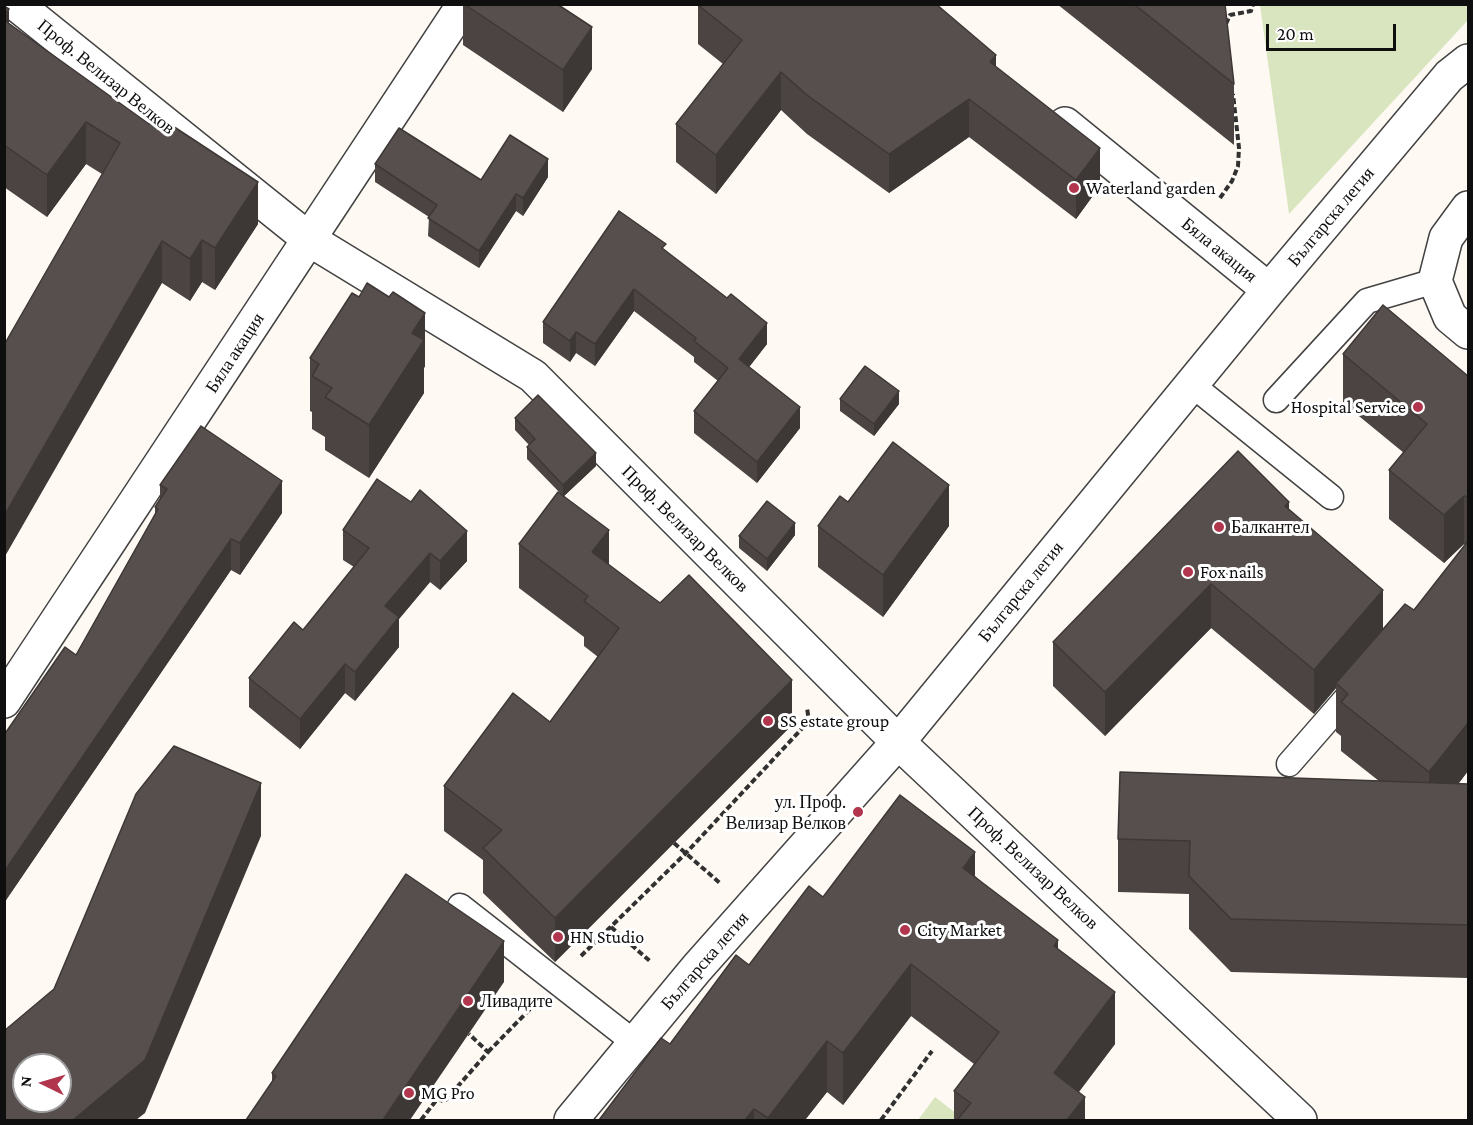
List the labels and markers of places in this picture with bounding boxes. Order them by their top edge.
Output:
place label: Waterland garden [1086,177,1216,199]
marker: Waterland garden [1067,181,1081,195]
place label: Hospital Service [1291,396,1406,418]
marker: Hospital Service [1411,400,1425,414]
place label: Балкантел [1231,516,1309,538]
marker: Балкантел [1212,520,1226,534]
place label: Fox nails [1200,561,1264,583]
marker: Fox nails [1181,565,1195,579]
place label: SS estate group [780,710,889,732]
marker: SS estate group [761,714,775,728]
place label: ул. Проф. Велизар Велков [726,791,846,834]
marker: ул. Проф. Велизар Велков [851,805,865,819]
place label: City Market [917,919,1002,941]
marker: City Market [898,923,912,937]
place label: HN Studio [570,926,644,948]
marker: HN Studio [551,930,565,944]
place label: Ливадите [480,990,553,1012]
marker: Ливадите [461,994,475,1008]
place label: MG Pro [421,1082,475,1104]
marker: MG Pro [402,1086,416,1100]

